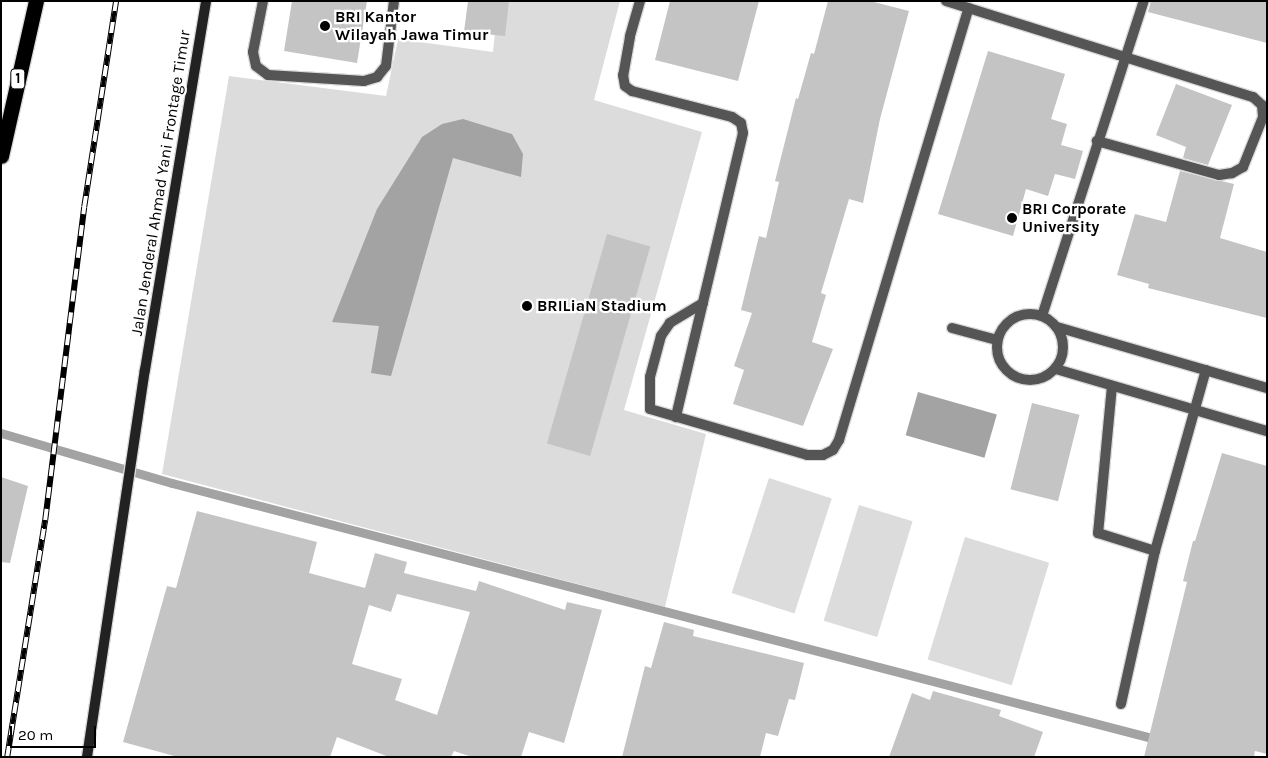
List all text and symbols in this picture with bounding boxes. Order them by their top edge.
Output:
place label: BRI Kantor Wilayah Jawa Timur [335,7,488,45]
marker: BRI Kantor Wilayah Jawa Timur [319,20,331,32]
street label: Jalan Jenderal Ahmad Yani Frontage Timur [127,29,195,337]
road number: 1 [9,66,27,92]
place label: BRI Corporate University [1022,199,1126,237]
marker: BRI Corporate University [1006,212,1018,224]
place label: BRILiaN Stadium [537,296,667,316]
marker: BRILiaN Stadium [521,300,533,312]
scale bar [12,716,99,748]
text: 20 m [18,726,53,744]

